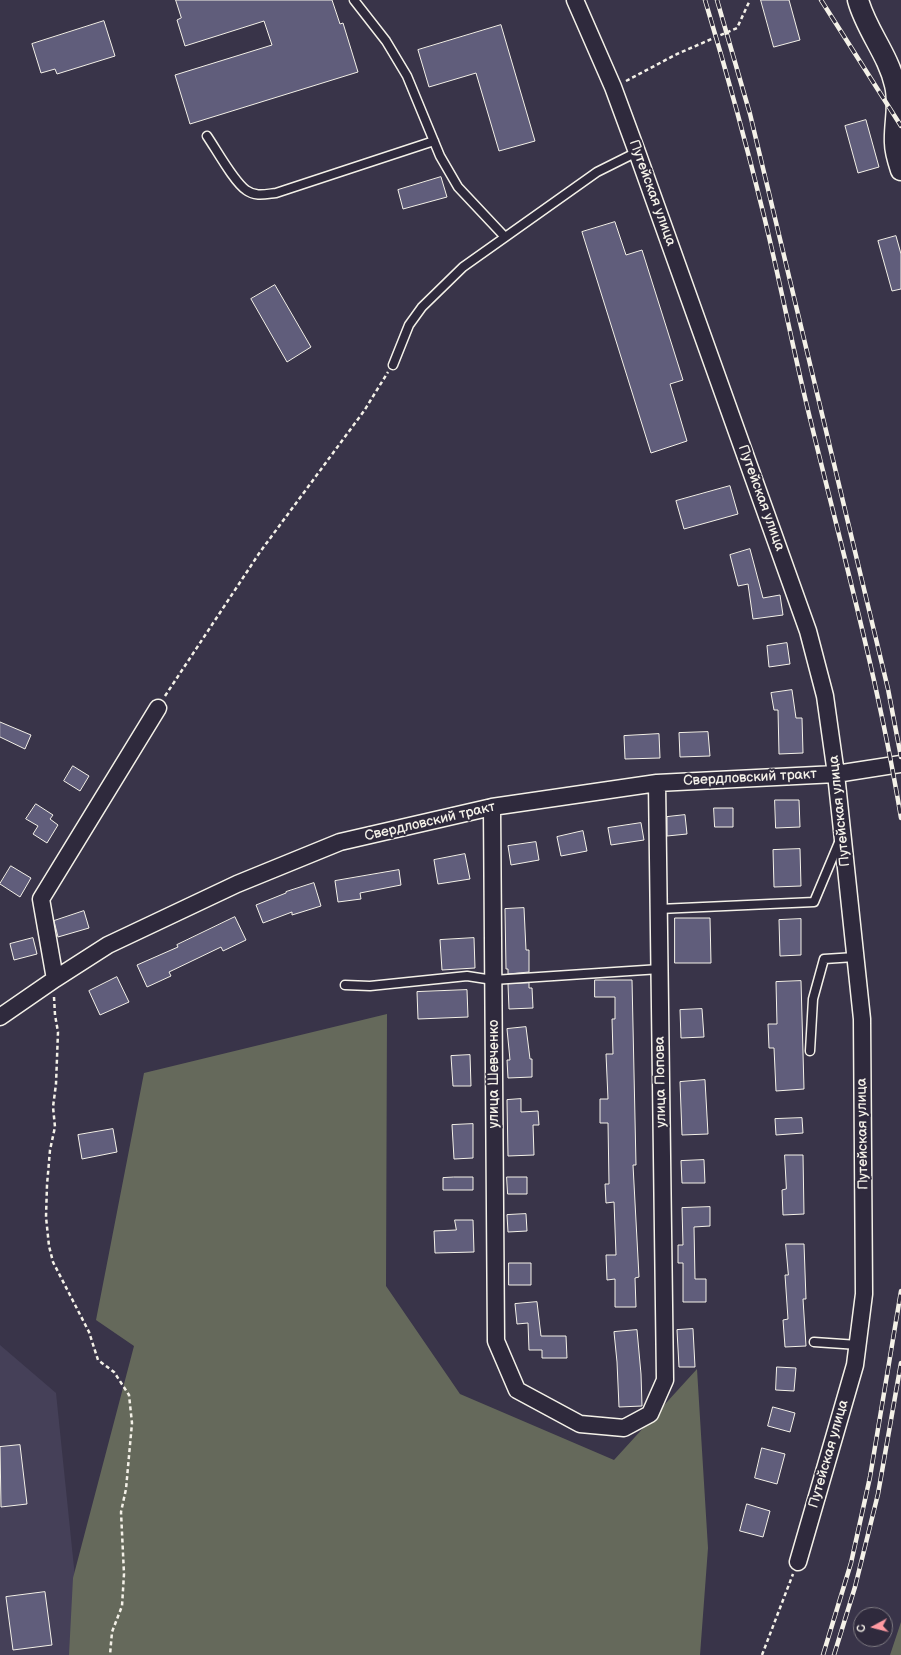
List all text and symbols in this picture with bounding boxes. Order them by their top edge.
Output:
street label: Путейская улица [625,138,679,248]
street label: Путейская улица [734,443,788,553]
street label: Путейская улица [826,754,854,868]
street label: Свердловский тракт [683,766,817,790]
street label: Свердловский тракт [363,799,497,845]
street label: улица Шевченко [486,1020,502,1128]
street label: улица Попова [652,1036,670,1128]
street label: Путейская улица [854,1078,872,1190]
street label: Путейская улица [806,1398,852,1510]
north arrow [853,1607,893,1647]
text: С [855,1624,869,1633]

